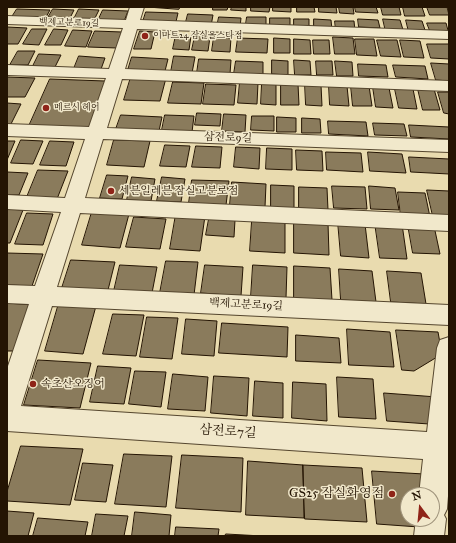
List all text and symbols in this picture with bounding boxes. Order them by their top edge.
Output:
street label: 백제고분로19길 [39,17,99,29]
marker: 이마트24 잠실올스타점 [140,31,150,41]
place label: 이마트24 잠실올스타점 [153,31,243,41]
marker: 메르시 헤어 [41,103,51,113]
place label: 메르시 헤어 [54,103,99,113]
street label: 삼전로9길 [204,131,252,145]
place label: 세븐일레븐 잠실고분로점 [119,184,238,198]
marker: 세븐일레븐 잠실고분로점 [106,186,116,196]
street label: 백제고분로19길 [209,296,283,314]
place label: 속초산오징어 [41,377,105,391]
marker: 속초산오징어 [28,379,38,389]
street label: 삼전로7길 [199,422,257,442]
place label: GS25 잠실화영점 [289,486,384,502]
north arrow [400,487,440,527]
text: N [411,488,423,503]
marker: GS25 잠실화영점 [387,489,397,499]

